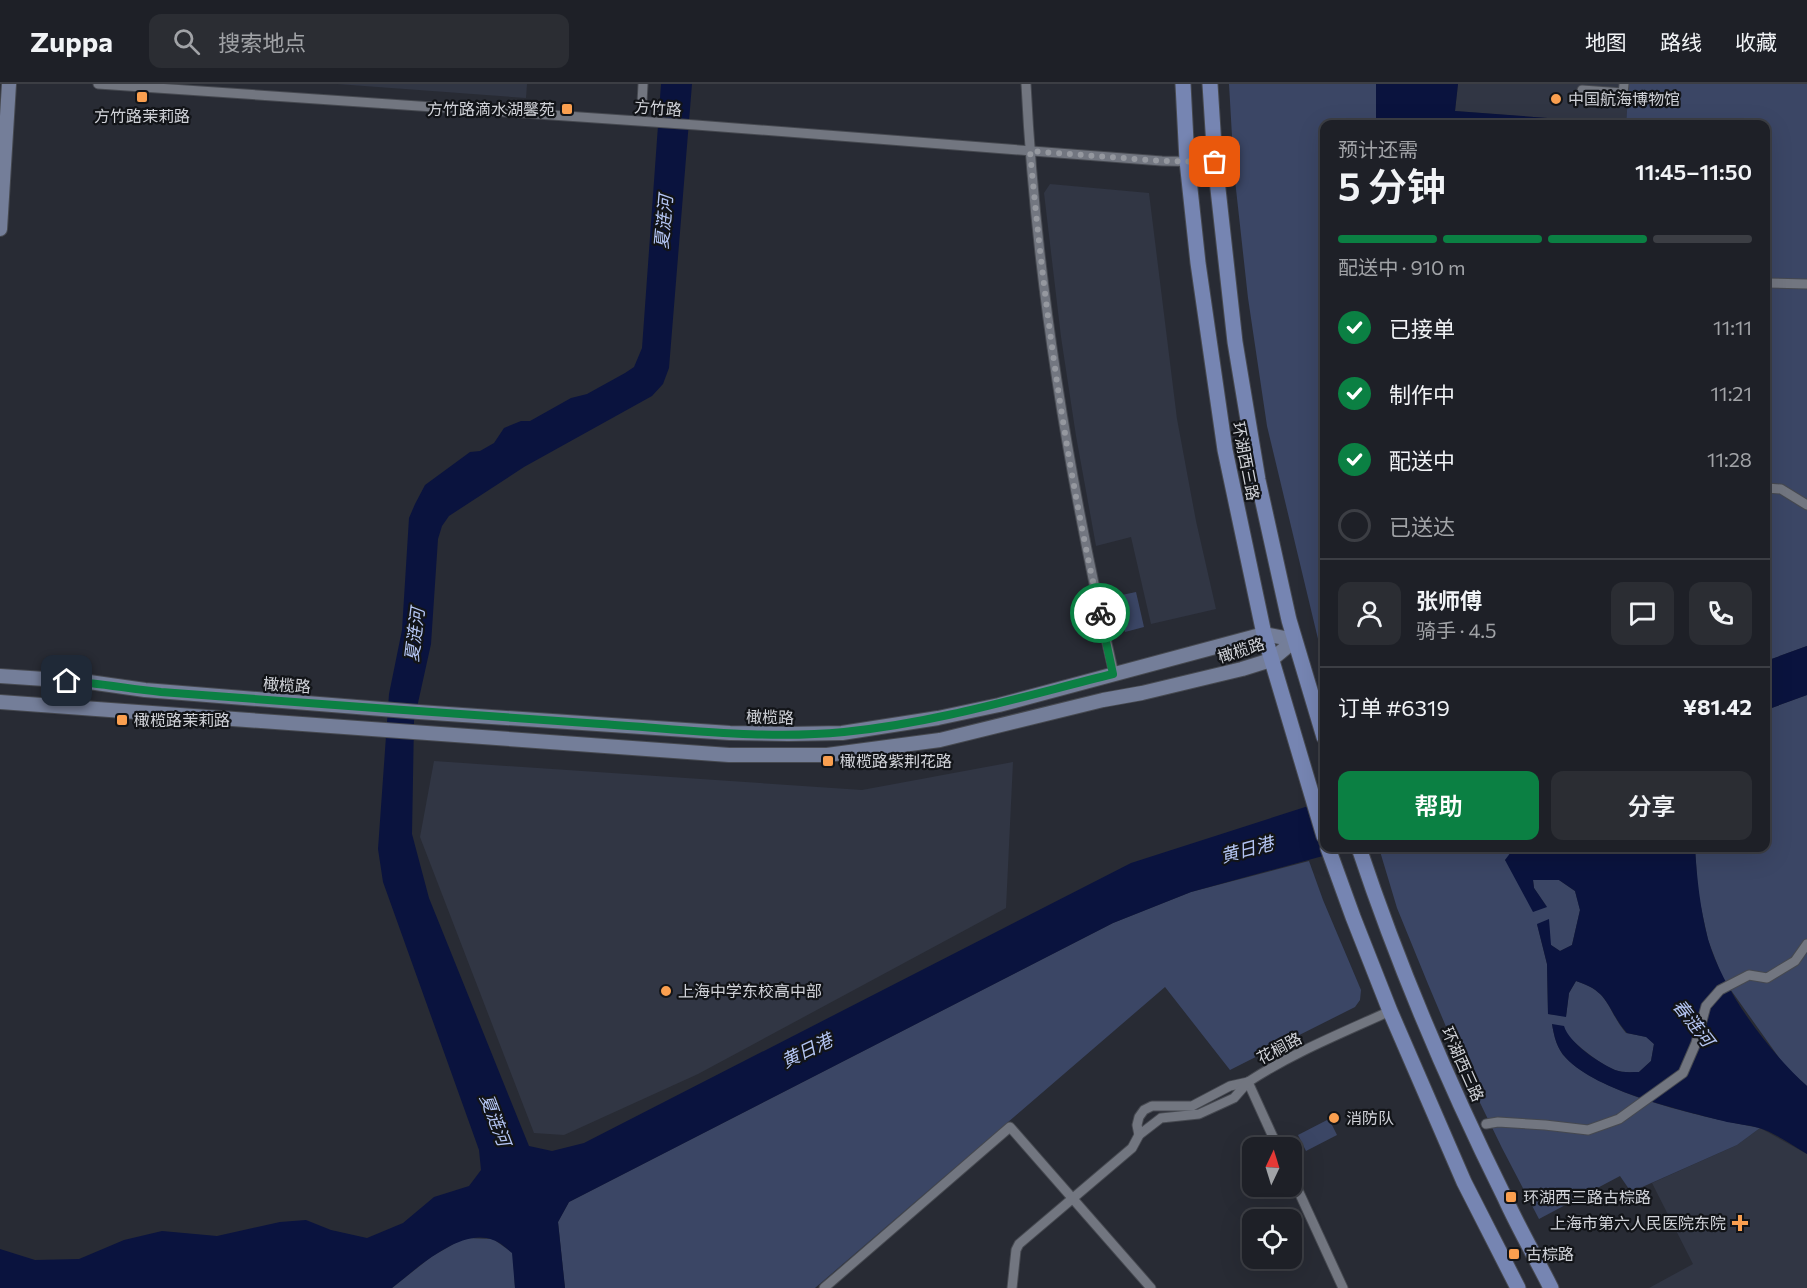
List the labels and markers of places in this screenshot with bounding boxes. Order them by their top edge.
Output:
place label: 中国航海博物馆 [1568,89,1680,108]
marker: 方竹路茉莉路 [135,90,149,104]
marker: 中国航海博物馆 [1549,92,1563,106]
place label: 方竹路滴水湖馨苑 [427,99,555,118]
marker: 方竹路滴水湖馨苑 [560,102,574,116]
place label: 方竹路茉莉路 [94,106,190,125]
pin [1189,136,1240,187]
pin [41,655,92,706]
place label: 橄榄路茉莉路 [134,710,230,729]
marker: 橄榄路茉莉路 [115,713,129,727]
place label: 橄榄路紫荆花路 [840,751,952,770]
marker: 橄榄路紫荆花路 [821,754,835,768]
place label: 上海中学东校高中部 [678,981,822,1000]
marker: 上海中学东校高中部 [659,984,673,998]
place label: 消防队 [1346,1108,1394,1127]
marker: 消防队 [1327,1111,1341,1125]
place label: 环湖西三路古棕路 [1523,1187,1651,1206]
marker: 环湖西三路古棕路 [1504,1190,1518,1204]
place label: 上海市第六人民医院东院 [1550,1213,1726,1232]
marker: 上海市第六人民医院东院 [1731,1214,1749,1232]
place label: 古棕路 [1526,1244,1574,1263]
marker: 古棕路 [1507,1247,1521,1261]

